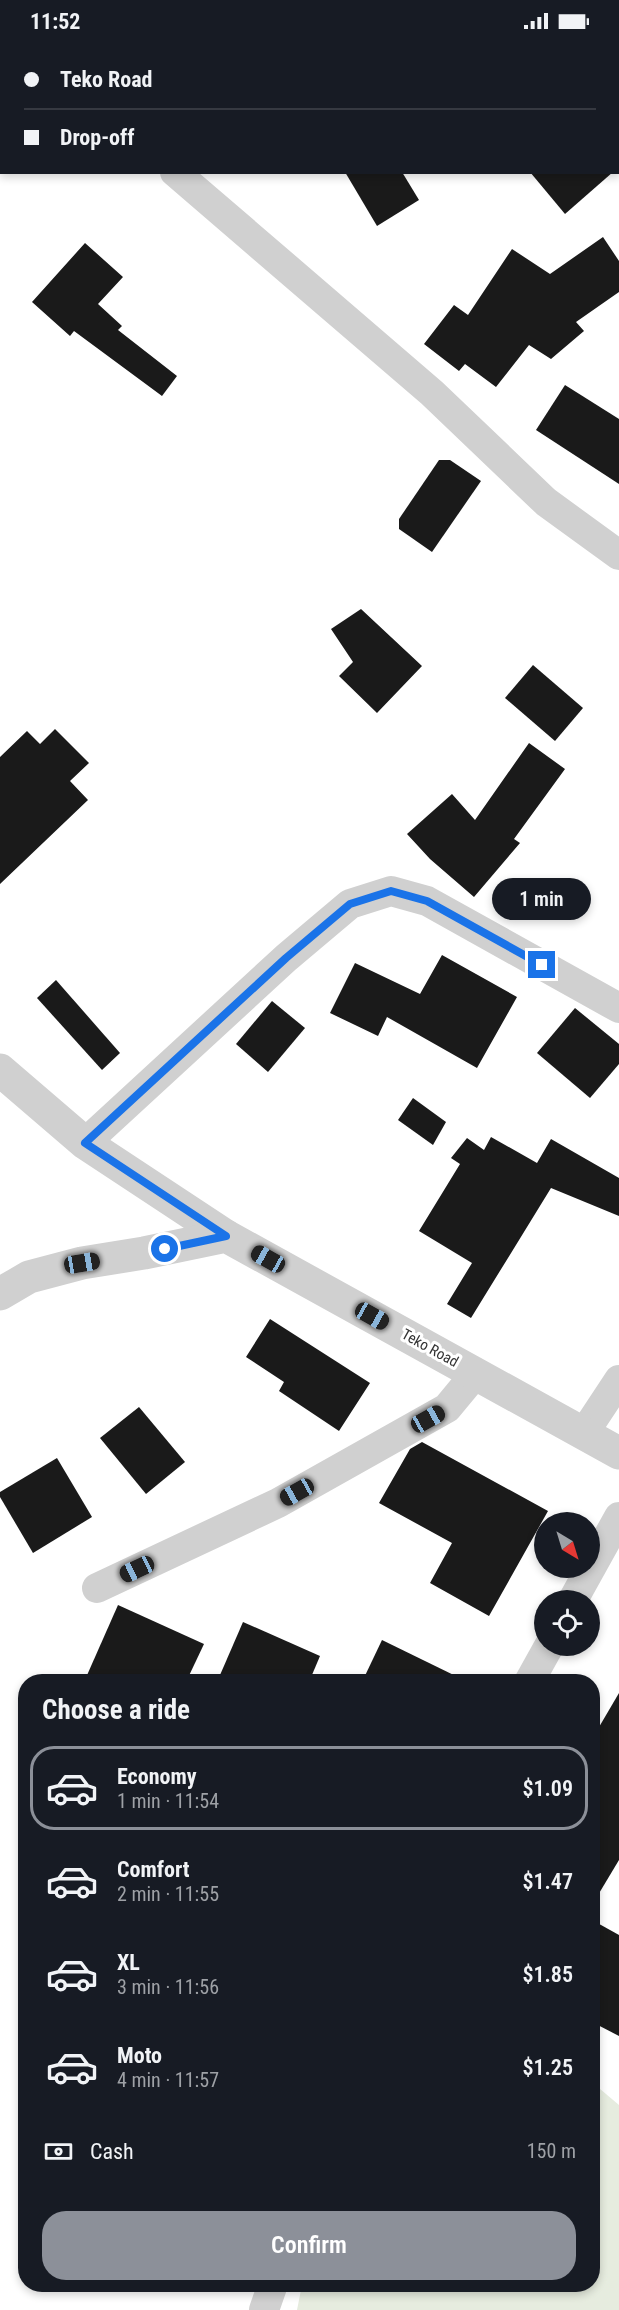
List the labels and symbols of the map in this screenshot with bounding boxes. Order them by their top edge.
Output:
callout: 1 min [492,878,592,920]
route end [528,951,555,978]
route start [151,1235,178,1262]
car [248,1242,288,1276]
car [63,1251,101,1275]
car [352,1299,392,1333]
street label: Teko Road [399,1325,461,1371]
car [408,1402,448,1436]
car [277,1475,317,1509]
north arrow [534,1512,600,1578]
car [117,1553,157,1585]

